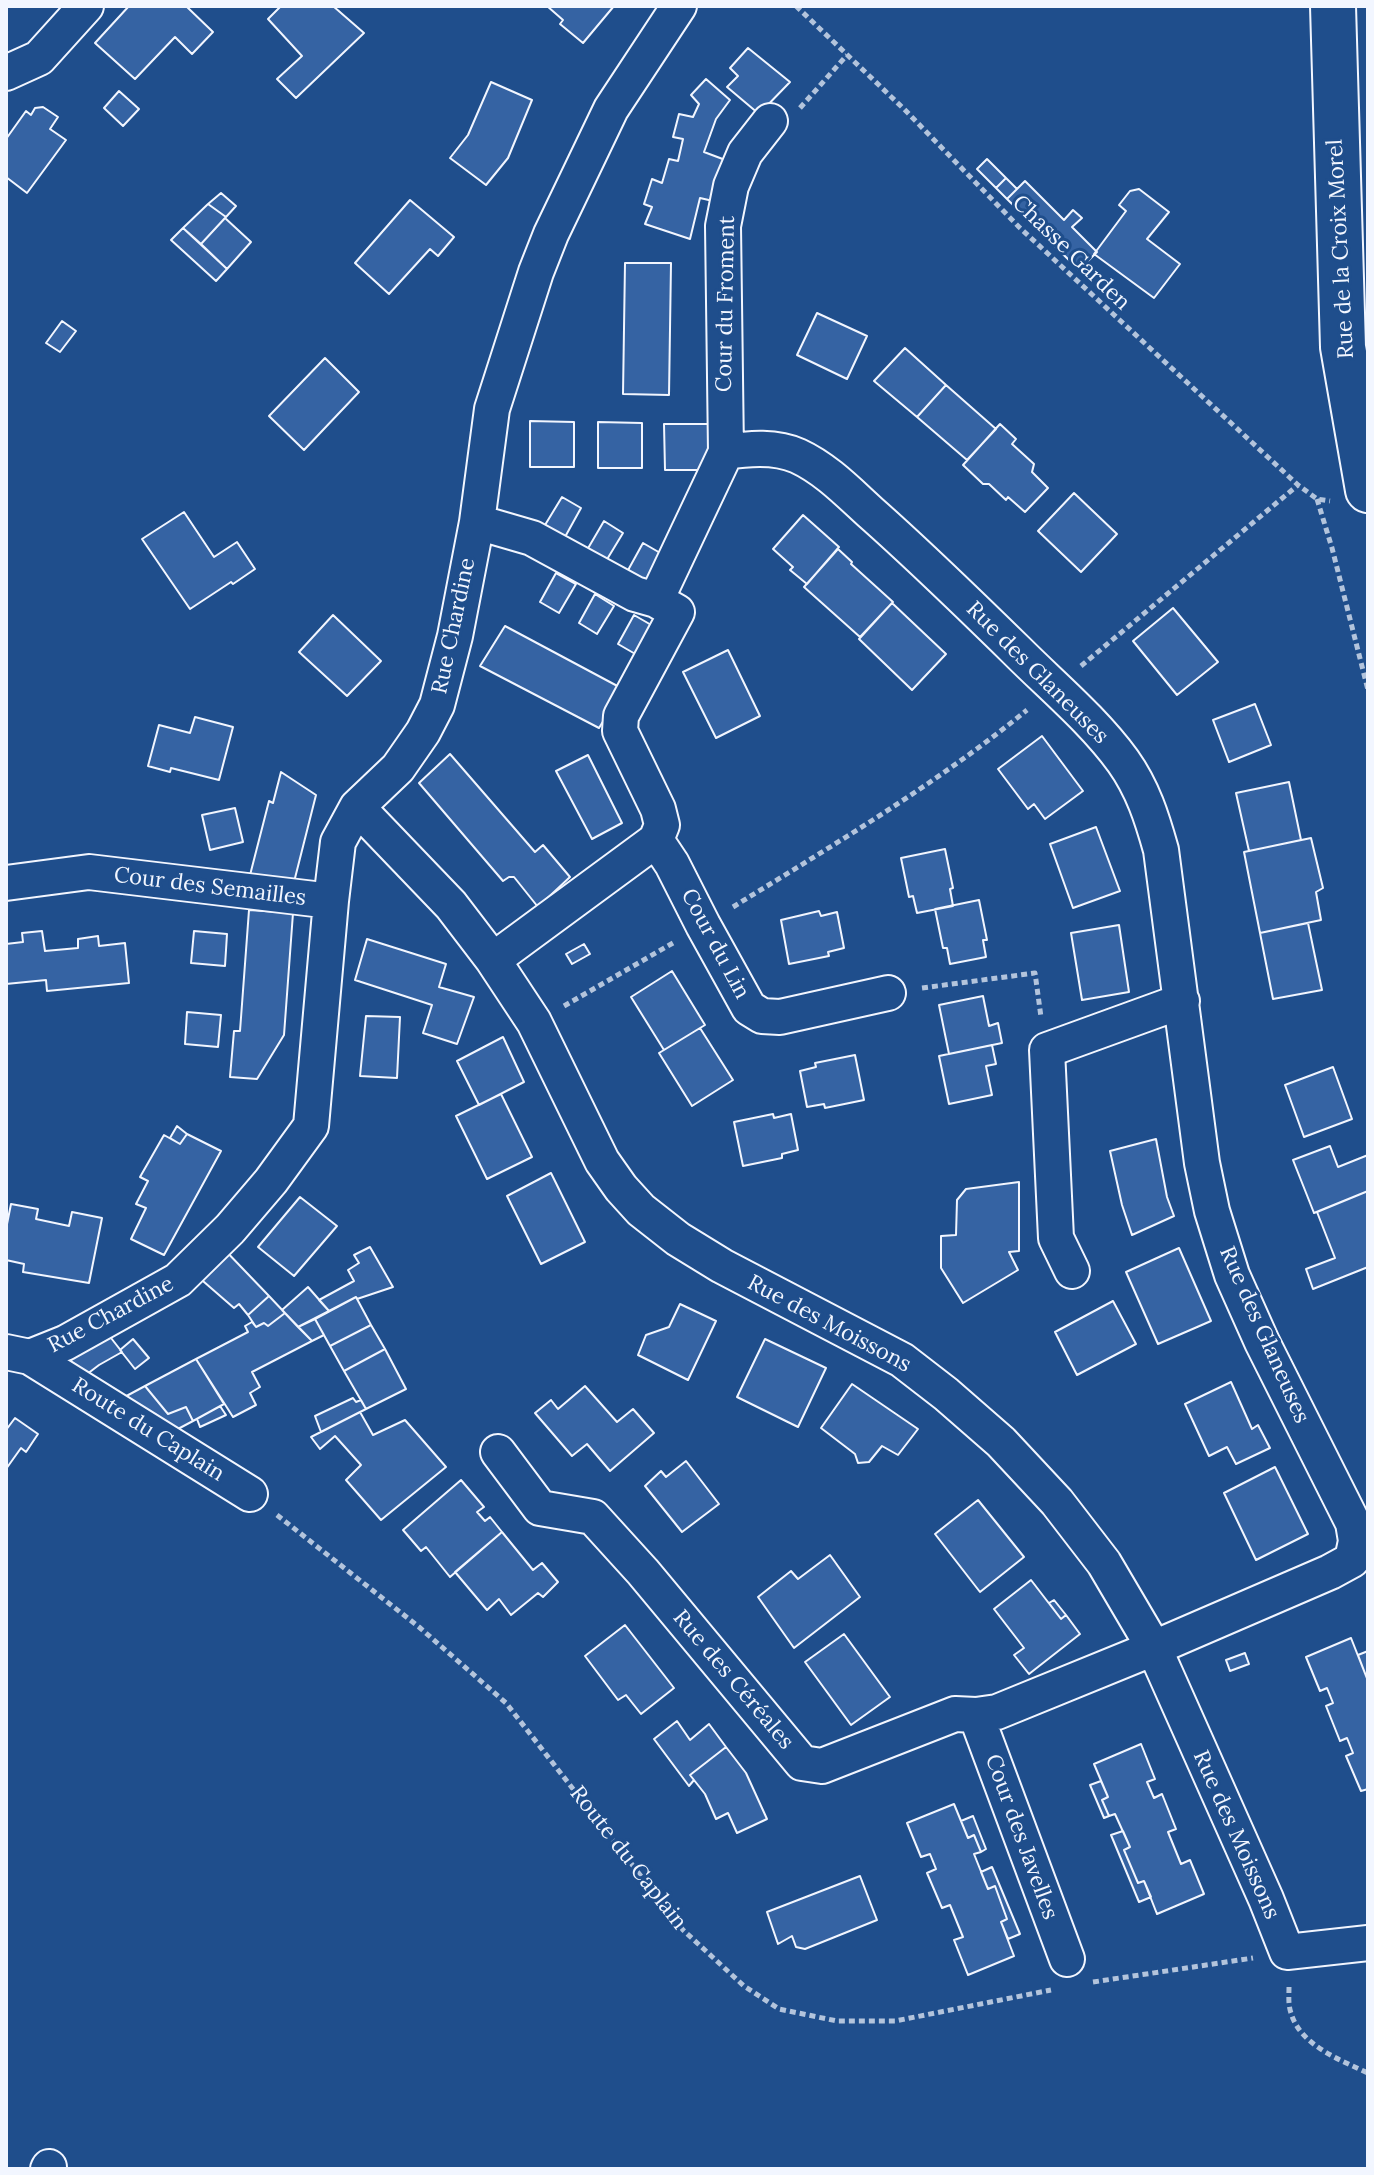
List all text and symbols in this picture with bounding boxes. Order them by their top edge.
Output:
street label: Rue de la Croix Morel [1322,138,1360,360]
street label: Chasse Garden [1006,190,1136,316]
street label: Cour du Froment [711,216,741,392]
street label: Rue Chardine [427,555,481,697]
street label: Rue des Glaneuses [960,596,1114,750]
street label: Cour des Semailles [112,862,308,912]
street label: Cour du Lin [675,884,755,1004]
street label: Rue des Glaneuses [1213,1243,1315,1427]
street label: Rue des Moissons [743,1270,915,1378]
street label: Rue Chardine [44,1271,178,1359]
street label: Route du Caplain [67,1373,229,1487]
street label: Rue des Céréales [667,1605,799,1755]
street label: Rue des Moissons [1187,1747,1285,1923]
street label: Cour des Javelles [979,1751,1063,1923]
street label: Route du Caplain [564,1781,692,1935]

